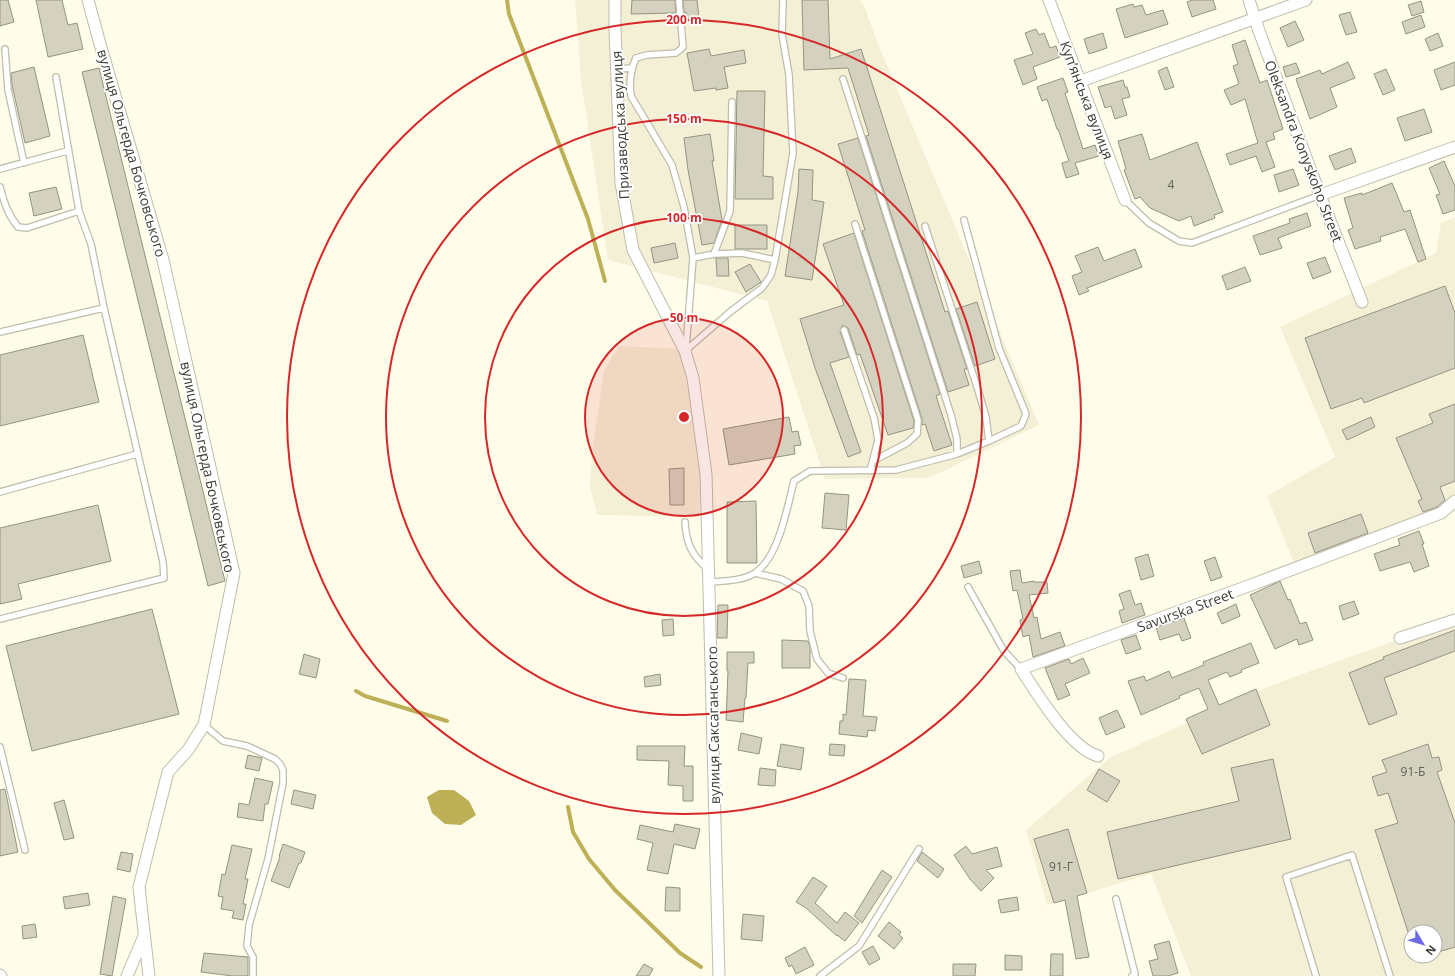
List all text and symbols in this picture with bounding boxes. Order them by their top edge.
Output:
text: 200 m [666,11,702,28]
street label: Купʼянська вулиця [1056,38,1118,162]
street label: вулиця Ольгерда Бочковського [93,47,171,259]
street label: Призаводська вулиця [607,50,633,200]
street label: Oleksandra Konyskoho Street [1261,57,1347,245]
text: 150 m [666,110,702,127]
house number: 4 [1168,176,1175,193]
text: 100 m [666,209,702,226]
text: 50 m [670,309,698,326]
street label: вулиця Ольгерда Бочковського [176,360,240,574]
centre of rings [677,410,691,424]
street label: Savurska Street [1134,584,1236,636]
street label: вулиця Саксаганського [702,646,724,804]
house number: 91-Б [1401,763,1425,780]
house number: 91-Г [1049,858,1073,875]
north arrow [1403,924,1443,964]
text: N [1423,942,1440,959]

